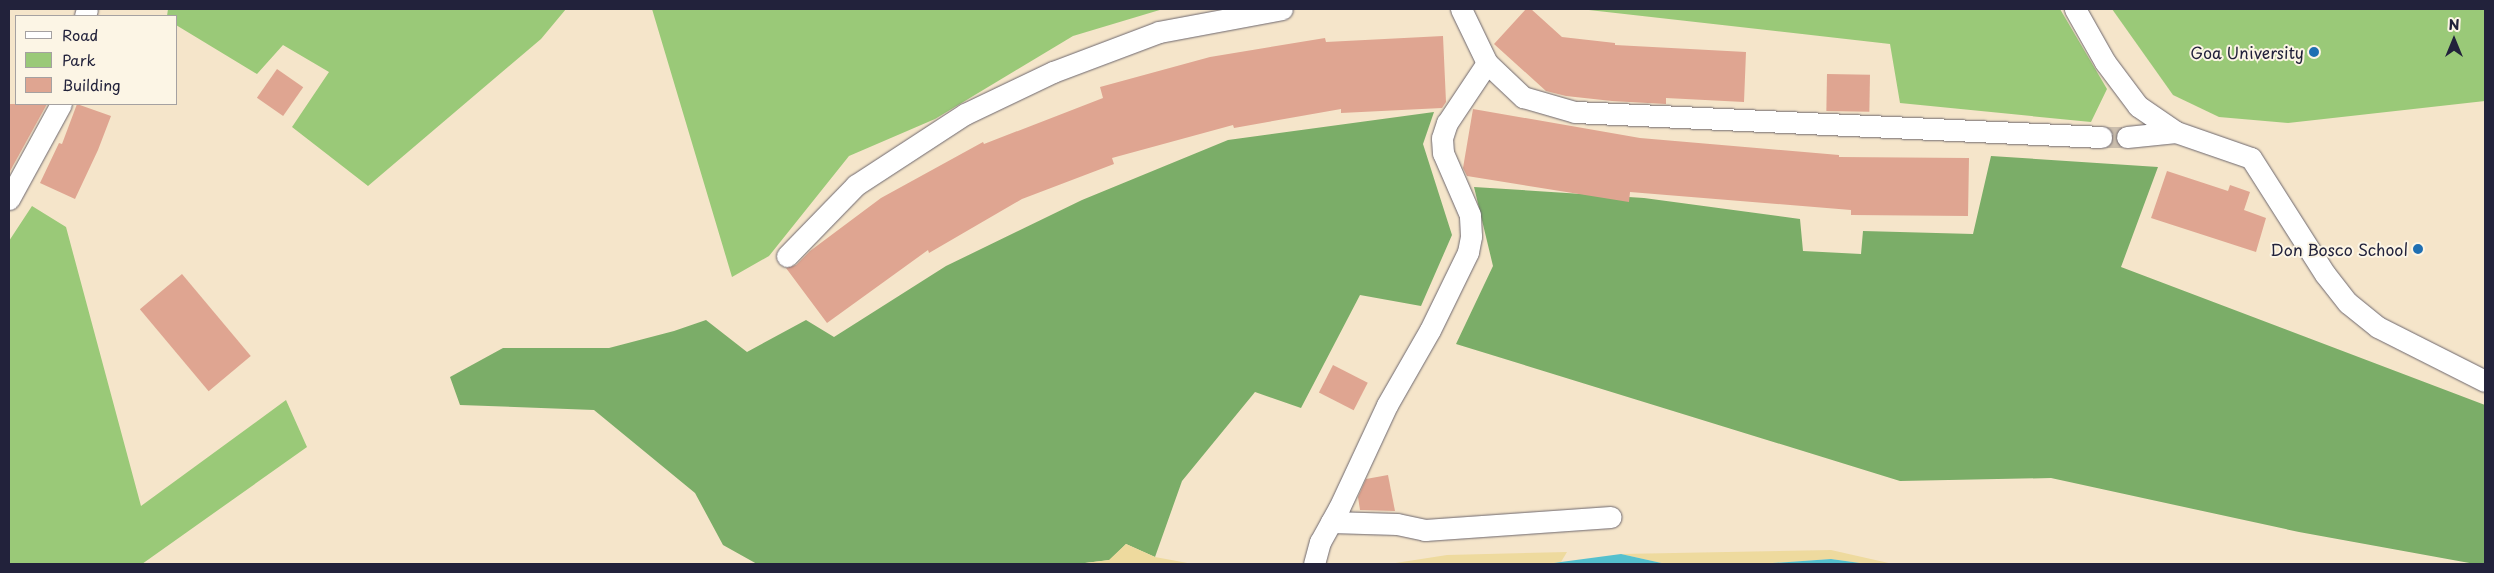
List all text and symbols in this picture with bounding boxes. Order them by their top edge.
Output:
text: N [2448,14,2460,35]
legend [15,15,178,105]
north arrow [2429,15,2479,65]
text: Road [62,23,98,46]
place label: Goa University [2190,42,2304,62]
marker: Goa University [2308,46,2320,58]
text: Park [62,48,96,71]
text: Building [62,73,121,96]
place label: Don Bosco School [2271,239,2408,259]
marker: Don Bosco School [2412,243,2424,255]

